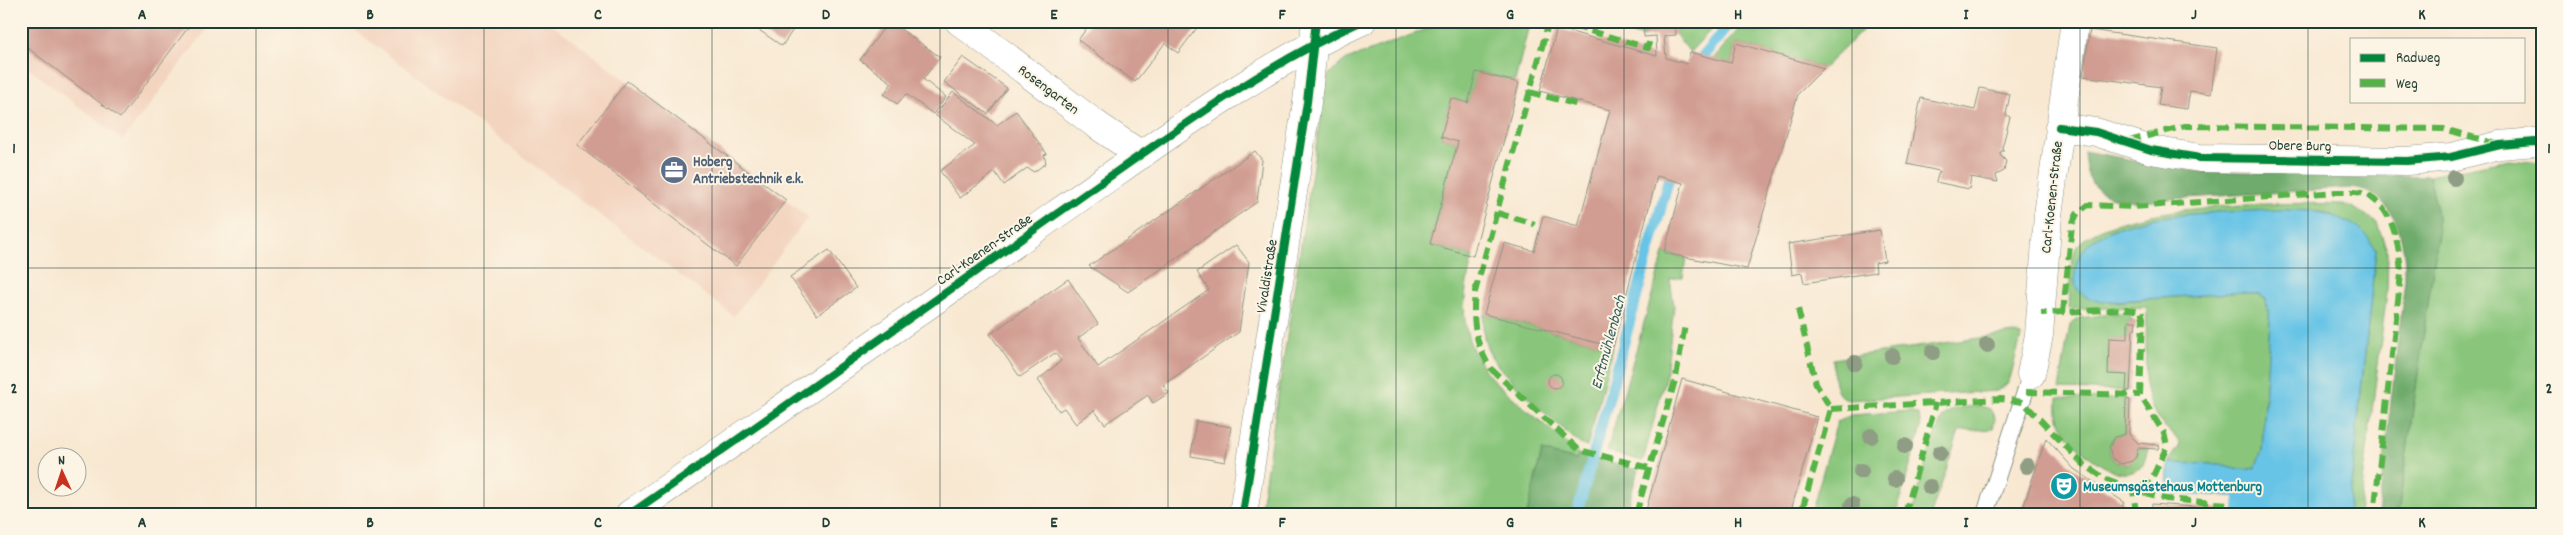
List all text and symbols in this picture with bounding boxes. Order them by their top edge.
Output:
text: A [138,4,147,27]
text: B [366,4,374,27]
text: C [594,4,602,27]
text: D [822,4,831,27]
text: E [1050,4,1058,27]
text: F [1278,4,1286,27]
text: G [1506,4,1514,27]
text: H [1734,4,1742,27]
text: I [1964,4,1970,27]
text: J [2191,4,2197,27]
text: K [2418,4,2426,27]
legend [2350,38,2526,102]
text: Radweg [2396,48,2440,70]
street label: Rosengarten [1012,60,1083,121]
text: Weg [2396,74,2418,96]
street label: Obere Burg [2268,135,2332,159]
text: 1 [12,138,16,161]
text: 1 [2547,138,2551,161]
street label: Carl-Koenen-Straße [2036,139,2070,255]
place label: Hoberg Antriebstechnik e.k. [693,152,804,191]
office icon: Hoberg Antriebstechnik e.k. [659,155,689,185]
street label: Carl-Koenen-Straße [933,209,1038,292]
street label: Vivaldistraße [1251,237,1285,315]
water label: Erftmühlenbach [1586,292,1633,392]
text: 2 [11,378,18,401]
text: 2 [2546,378,2553,401]
north arrow [38,448,88,498]
text: N [57,451,65,471]
theatre icon: Museumsgästehaus Mottenburg [2049,471,2079,501]
place label: Museumsgästehaus Mottenburg [2083,477,2262,499]
text: A [138,512,147,535]
text: B [366,512,374,535]
text: C [594,512,602,535]
text: D [822,512,831,535]
text: E [1050,512,1058,535]
text: F [1278,512,1286,535]
text: G [1506,512,1514,535]
text: H [1734,512,1742,535]
text: I [1964,512,1970,535]
text: J [2191,512,2197,535]
text: K [2418,512,2426,535]

